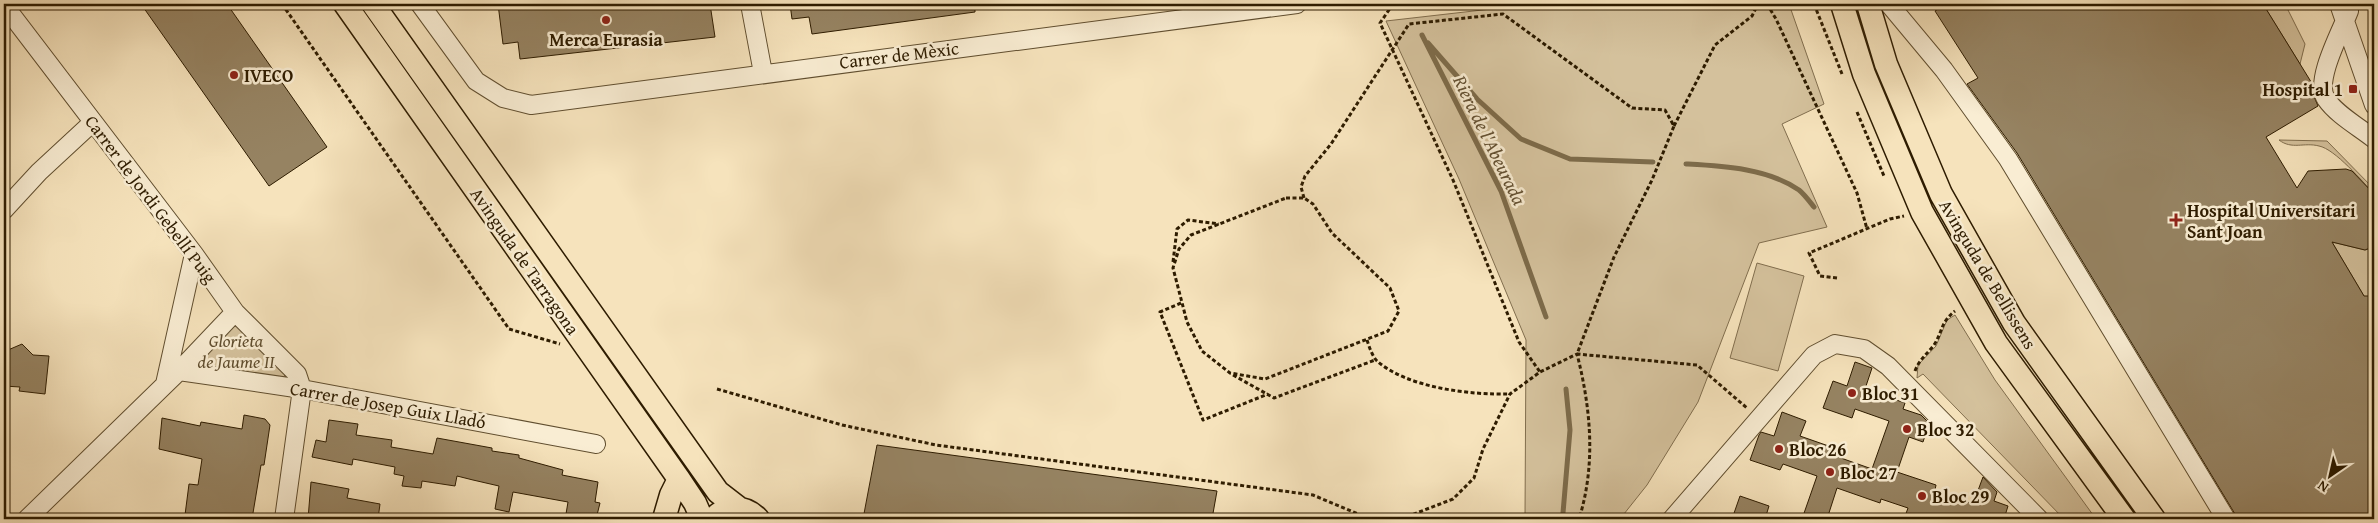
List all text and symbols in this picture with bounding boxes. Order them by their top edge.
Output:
marker: Merca Eurasia [600,14,612,26]
place label: Merca Eurasia [549,26,664,53]
street label: Carrer de Mèxic [838,34,960,76]
place label: IVECO [244,62,293,89]
marker: IVECO [228,69,240,81]
water label: Riera de l'Abeurada [1446,69,1534,210]
place label: Hospital 1 [2262,76,2343,103]
marker: Hospital 1 [2347,83,2359,95]
street label: Carrer de Jordi Gebellí Puig [79,109,223,289]
street label: Avinguda de Tarragona [464,182,586,341]
street label: Avinguda de Bellissens [1932,194,2044,354]
place label: Hospital Universitari Sant Joan [2187,197,2356,245]
marker: Hospital Universitari Sant Joan [2169,213,2183,227]
park label: Glorieta de Jaume II [198,327,275,375]
street label: Carrer de Josep Guix Lladó [288,374,488,436]
place label: Bloc 31 [1862,380,1919,407]
marker: Bloc 31 [1846,387,1858,399]
place label: Bloc 32 [1917,416,1974,443]
marker: Bloc 32 [1901,423,1913,435]
place label: Bloc 26 [1789,436,1846,463]
marker: Bloc 26 [1773,443,1785,455]
north arrow [2306,450,2356,500]
place label: Bloc 27 [1840,459,1897,486]
marker: Bloc 27 [1824,466,1836,478]
text: N [2313,476,2332,498]
place label: Bloc 29 [1932,483,1989,510]
marker: Bloc 29 [1916,490,1928,502]

